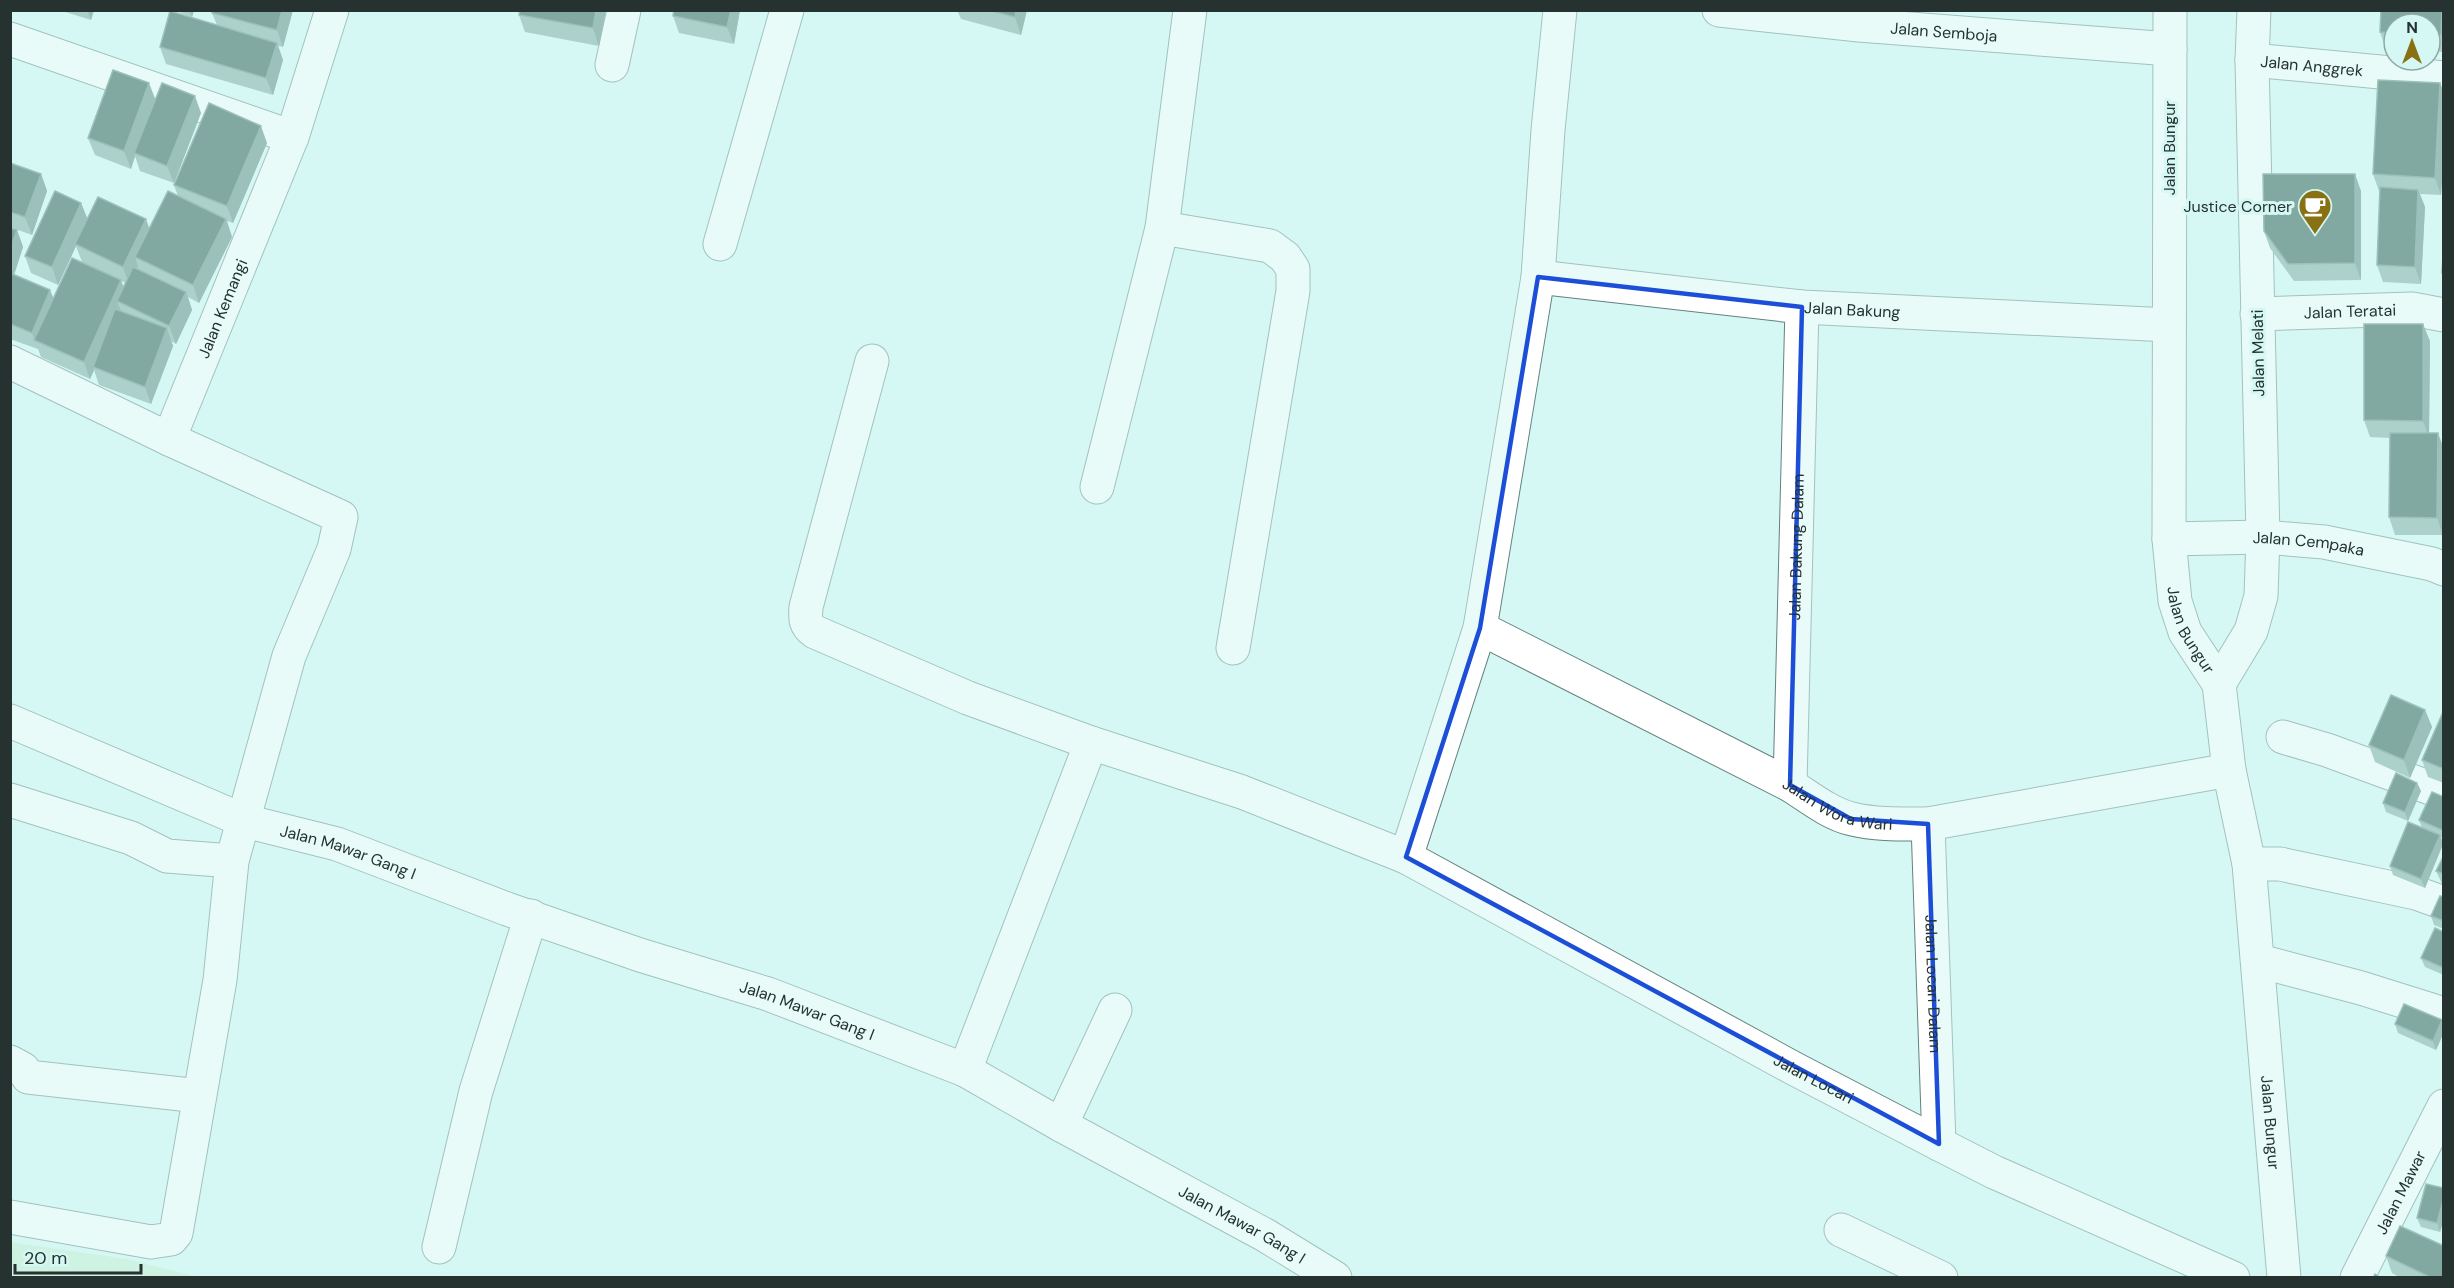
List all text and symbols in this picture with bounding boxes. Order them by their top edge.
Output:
north arrow [2382,12,2442,72]
street label: Jalan Semboja [1890,17,1998,46]
text: N [2406,17,2418,38]
street label: Jalan Anggrek [2259,50,2364,81]
street label: Jalan Bungur [2159,101,2180,195]
cafe icon: Justice Corner [2297,188,2333,235]
place label: Justice Corner [2183,196,2292,217]
street label: Jalan Kemangi [193,256,252,361]
street label: Jalan Bakung [1804,297,1901,322]
street label: Jalan Teratai [2303,299,2396,323]
street label: Jalan Melati [2247,309,2269,397]
street label: Jalan Bakung Dalam [1784,473,1808,621]
street label: Jalan Cempaka [2252,526,2366,561]
street label: Jalan Bungur [2163,585,2220,677]
street label: Jalan Wora Wari [1779,773,1893,834]
street label: Jalan Mawar Gang I [278,820,419,884]
street label: Jalan Locari Dalam [1921,914,1946,1053]
street label: Jalan Mawar Gang I [737,976,878,1045]
street label: Jalan Locari [1770,1049,1858,1108]
street label: Jalan Bungur [2256,1074,2285,1170]
street label: Jalan Mawar [2370,1147,2430,1238]
street label: Jalan Mawar Gang I [1175,1180,1310,1268]
scale bar [15,1237,141,1275]
text: 20 m [24,1246,67,1270]

